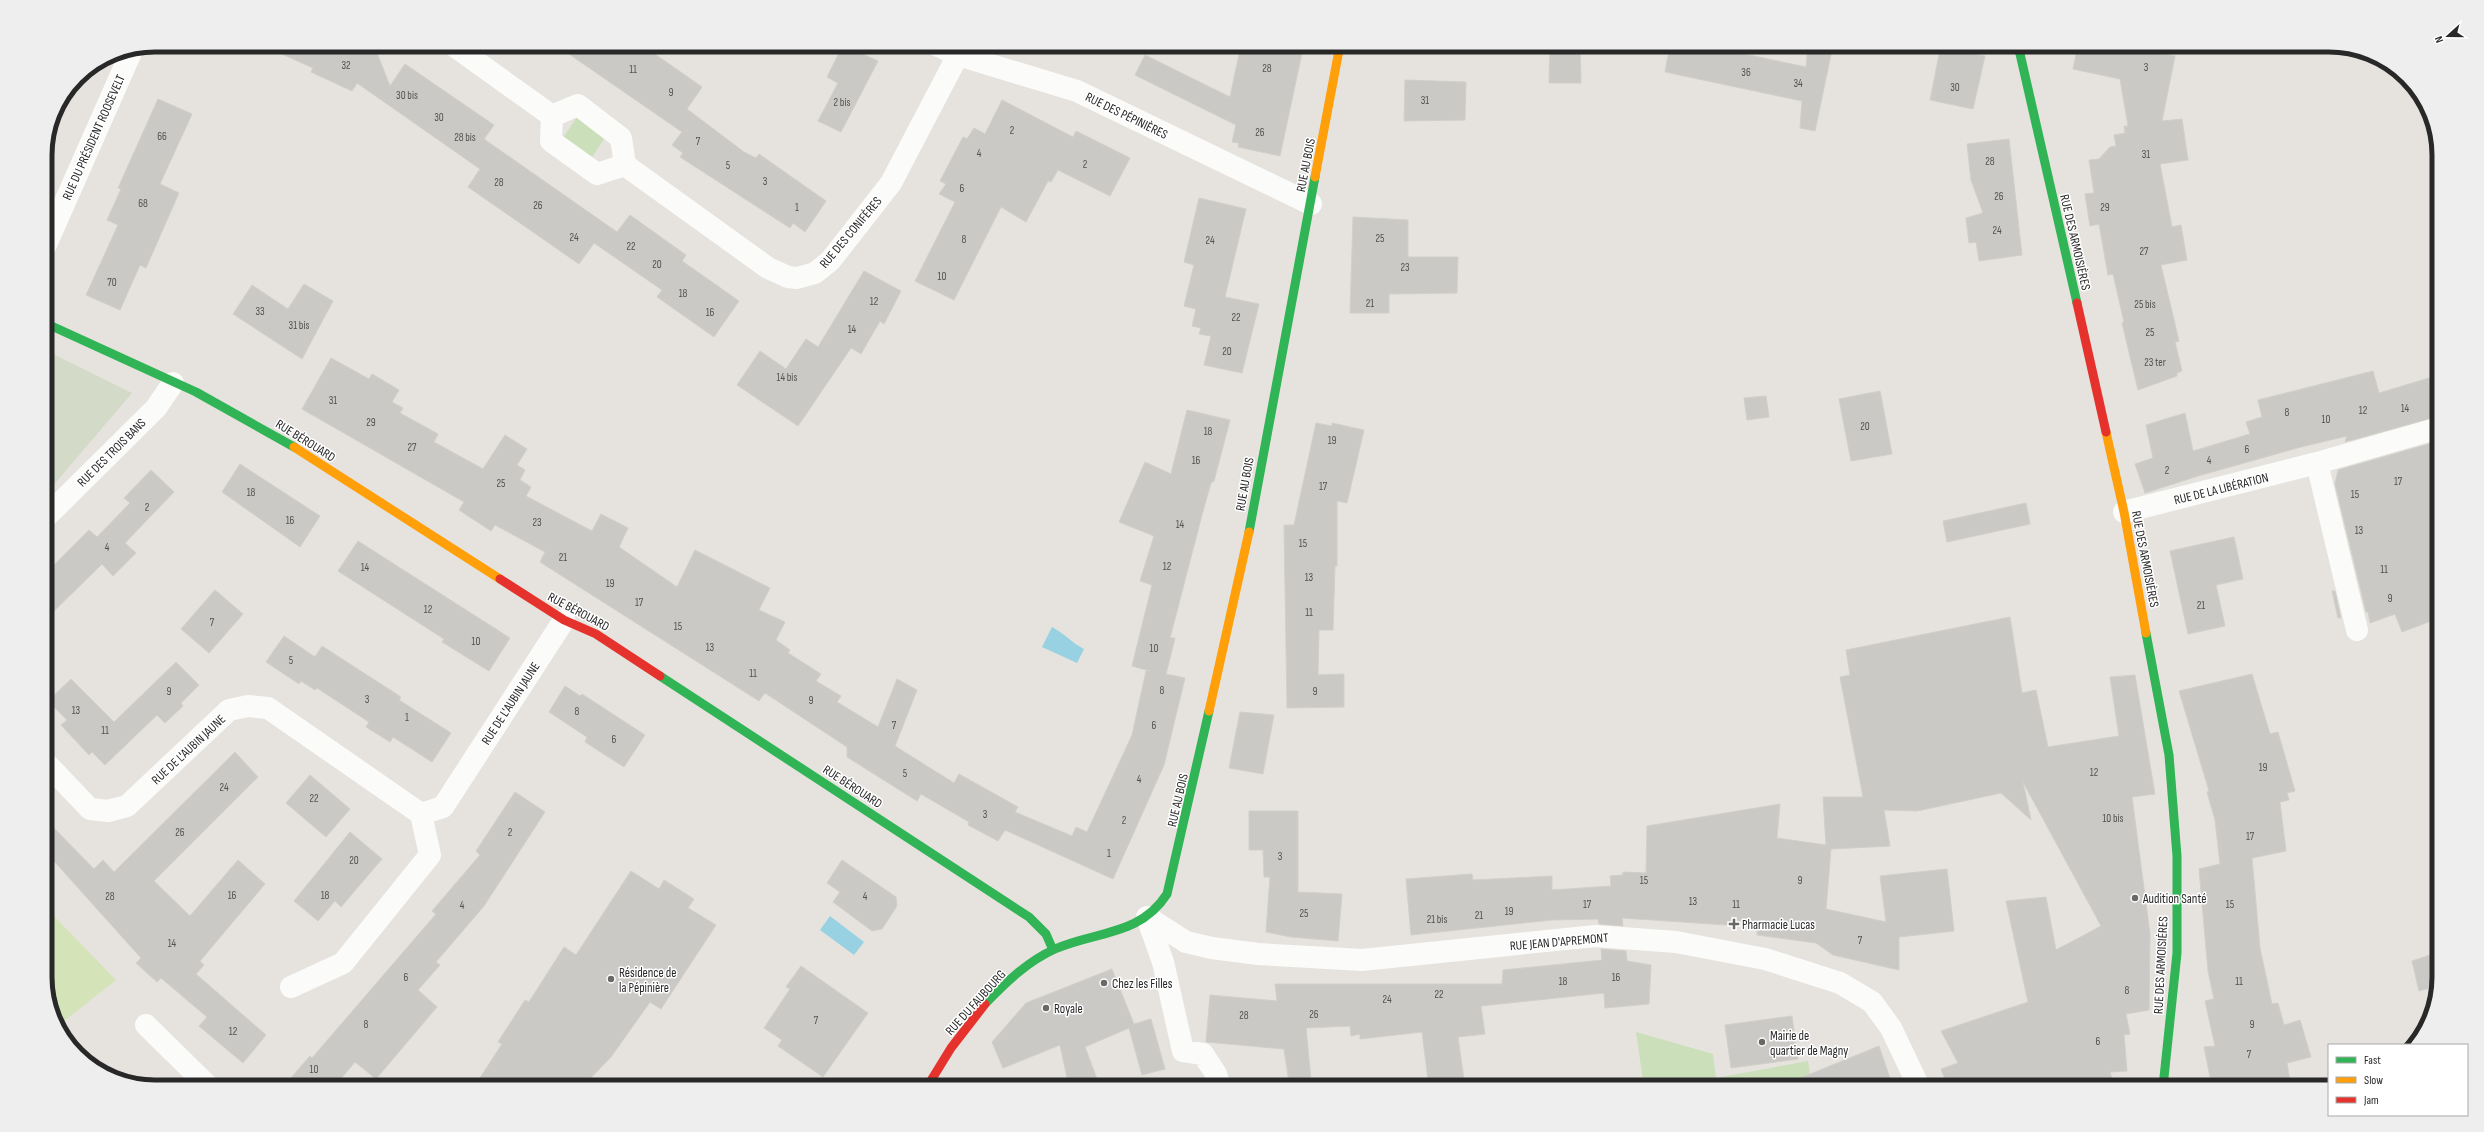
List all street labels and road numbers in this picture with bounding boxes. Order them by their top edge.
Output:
street label: RUE DU PRÉSIDENT ROOSEVELT [59,72,129,203]
street label: RUE DES PÉPINIÈRES [1083,89,1171,143]
street label: RUE AU BOIS [1293,137,1319,193]
street label: RUE DES CONIFÈRES [816,193,886,272]
street label: RUE DES ARMOISIÈRES [2056,193,2094,292]
street label: RUE DES TROIS BANS [74,415,150,490]
street label: RUE BÉROUARD [273,416,338,466]
street label: RUE AU BOIS [1232,456,1258,512]
street label: RUE DE LA LIBÉRATION [2172,470,2270,508]
street label: RUE DES ARMOISIÈRES [2128,510,2162,609]
street label: RUE BÉROUARD [545,589,612,635]
street label: RUE DE L'AUBIN JAUNE [478,659,543,748]
street label: RUE DE L'AUBIN JAUNE [148,711,229,788]
street label: RUE BÉROUARD [820,762,885,812]
street label: RUE AU BOIS [1164,772,1192,828]
street label: RUE DES ARMOISIÈRES [2150,915,2172,1014]
street label: RUE JEAN D'APREMONT [1509,930,1609,954]
street label: RUE DU FAUBOURG [942,967,1009,1039]

